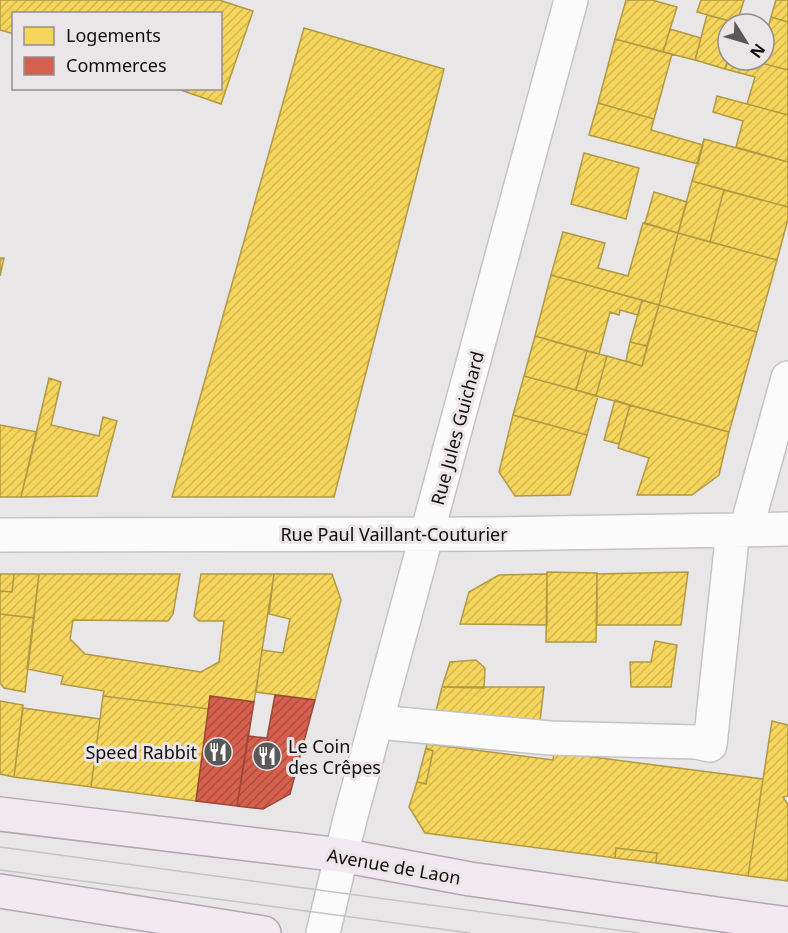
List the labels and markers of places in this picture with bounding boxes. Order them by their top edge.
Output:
place label: Le Coin des Crêpes [288,734,381,779]
restaurant icon: Speed Rabbit [202,736,234,768]
place label: Speed Rabbit [85,740,197,764]
restaurant icon: Le Coin des Crêpes [251,740,283,772]

